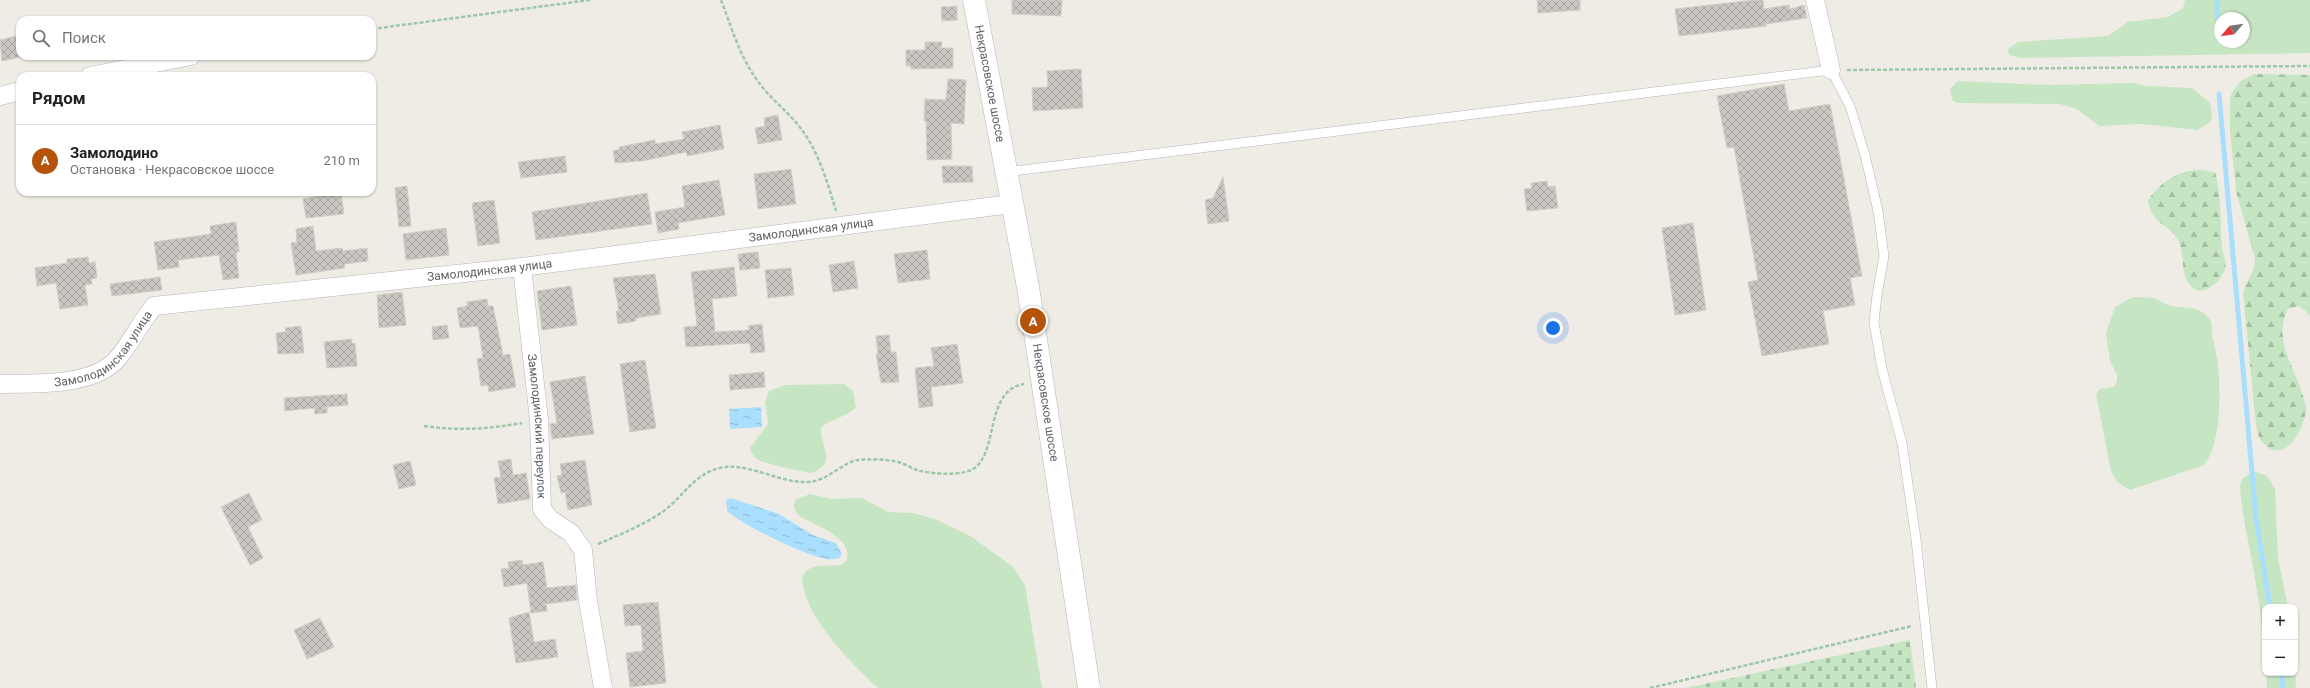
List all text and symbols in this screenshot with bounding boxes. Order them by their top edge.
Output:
north arrow [2214,12,2250,48]
search box [16,16,376,60]
street label: Некрасовское шоссе [972,24,1008,143]
icon: search [30,27,52,49]
text: Поиск [62,29,106,47]
text: Рядом [32,88,86,108]
text: Замолодино [70,144,158,162]
text: A [41,153,49,168]
text: 210 m [323,153,360,168]
text: Остановка · Некрасовское шоссе [70,162,274,177]
street label: Замолодинская улица [748,215,874,245]
street label: Замолодинская улица [426,256,553,284]
pin: A [1020,306,1046,336]
street label: Замолодинская улица [53,308,155,389]
your location [1543,318,1563,338]
street label: Некрасовское шоссе [1030,343,1061,463]
street label: Замолодинский переулок [525,353,549,499]
map controls [2262,604,2298,676]
button: + [2262,604,2298,640]
button: − [2262,640,2298,676]

